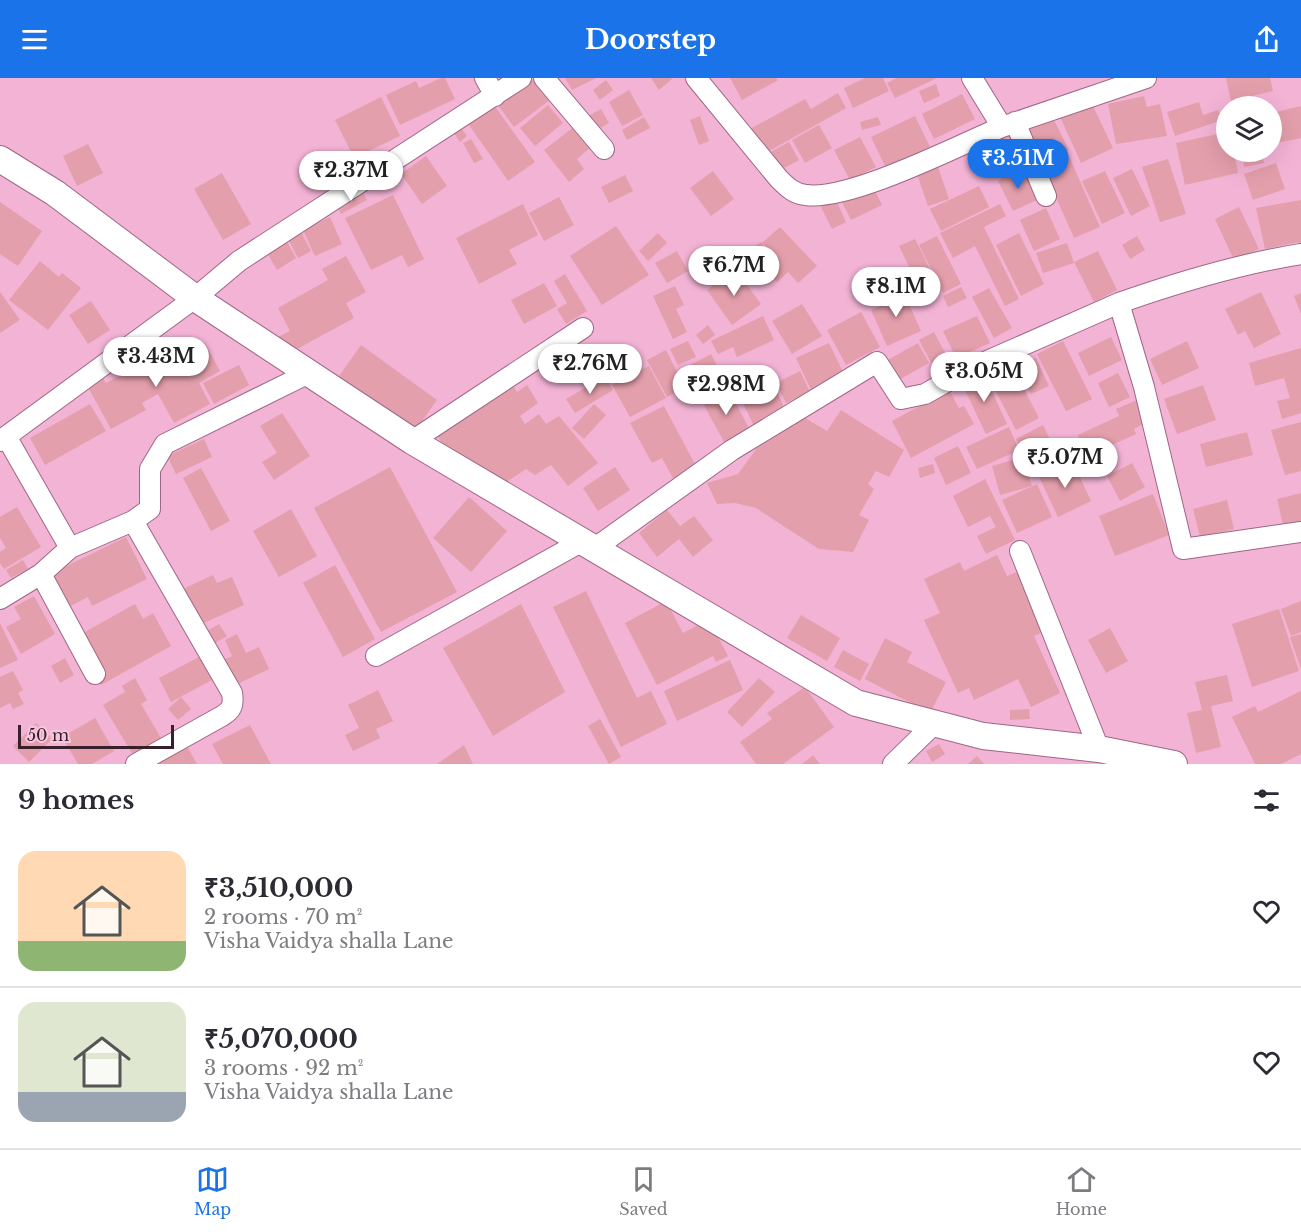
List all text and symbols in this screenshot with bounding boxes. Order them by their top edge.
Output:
icon: menu [18,23,51,56]
text: Doorstep [585,23,716,56]
icon: share [1250,23,1283,56]
map controls [1216,96,1282,162]
button: layers [1216,96,1282,162]
pin: ₹3.51M [969,139,1067,190]
text: ₹3.51M [982,146,1054,170]
pin: ₹2.37M [302,151,400,202]
text: ₹2.37M [313,158,389,182]
pin: ₹6.7M [692,246,776,297]
text: ₹6.7M [702,253,766,277]
pin: ₹8.1M [854,267,938,318]
text: ₹8.1M [866,274,926,298]
pin: ₹3.43M [107,337,205,388]
text: ₹3.43M [117,344,195,368]
pin: ₹2.76M [541,344,639,395]
text: ₹2.76M [552,351,628,375]
pin: ₹3.05M [935,352,1033,403]
text: ₹3.05M [945,359,1023,383]
pin: ₹2.98M [677,365,775,416]
text: ₹2.98M [687,372,765,396]
pin: ₹5.07M [1016,438,1114,489]
text: ₹5.07M [1027,445,1103,469]
scale bar [18,722,174,750]
text: 50 m [27,725,69,745]
text: 9 homes [18,784,134,816]
icon: filters [1250,784,1283,817]
text: ₹3,510,000 [204,872,353,904]
icon: home [66,875,138,947]
icon: heart [1250,895,1283,928]
text: 2 rooms · 70 m² [204,905,362,929]
text: Visha Vaidya shalla Lane [204,929,454,953]
text: ₹5,070,000 [204,1023,358,1055]
icon: home [66,1026,138,1098]
icon: heart [1250,1046,1283,1079]
text: 3 rooms · 92 m² [204,1056,363,1080]
text: Visha Vaidya shalla Lane [204,1080,454,1104]
tab: Map [194,1163,231,1219]
tab: Saved [619,1163,668,1219]
tab: Home [1056,1163,1107,1219]

